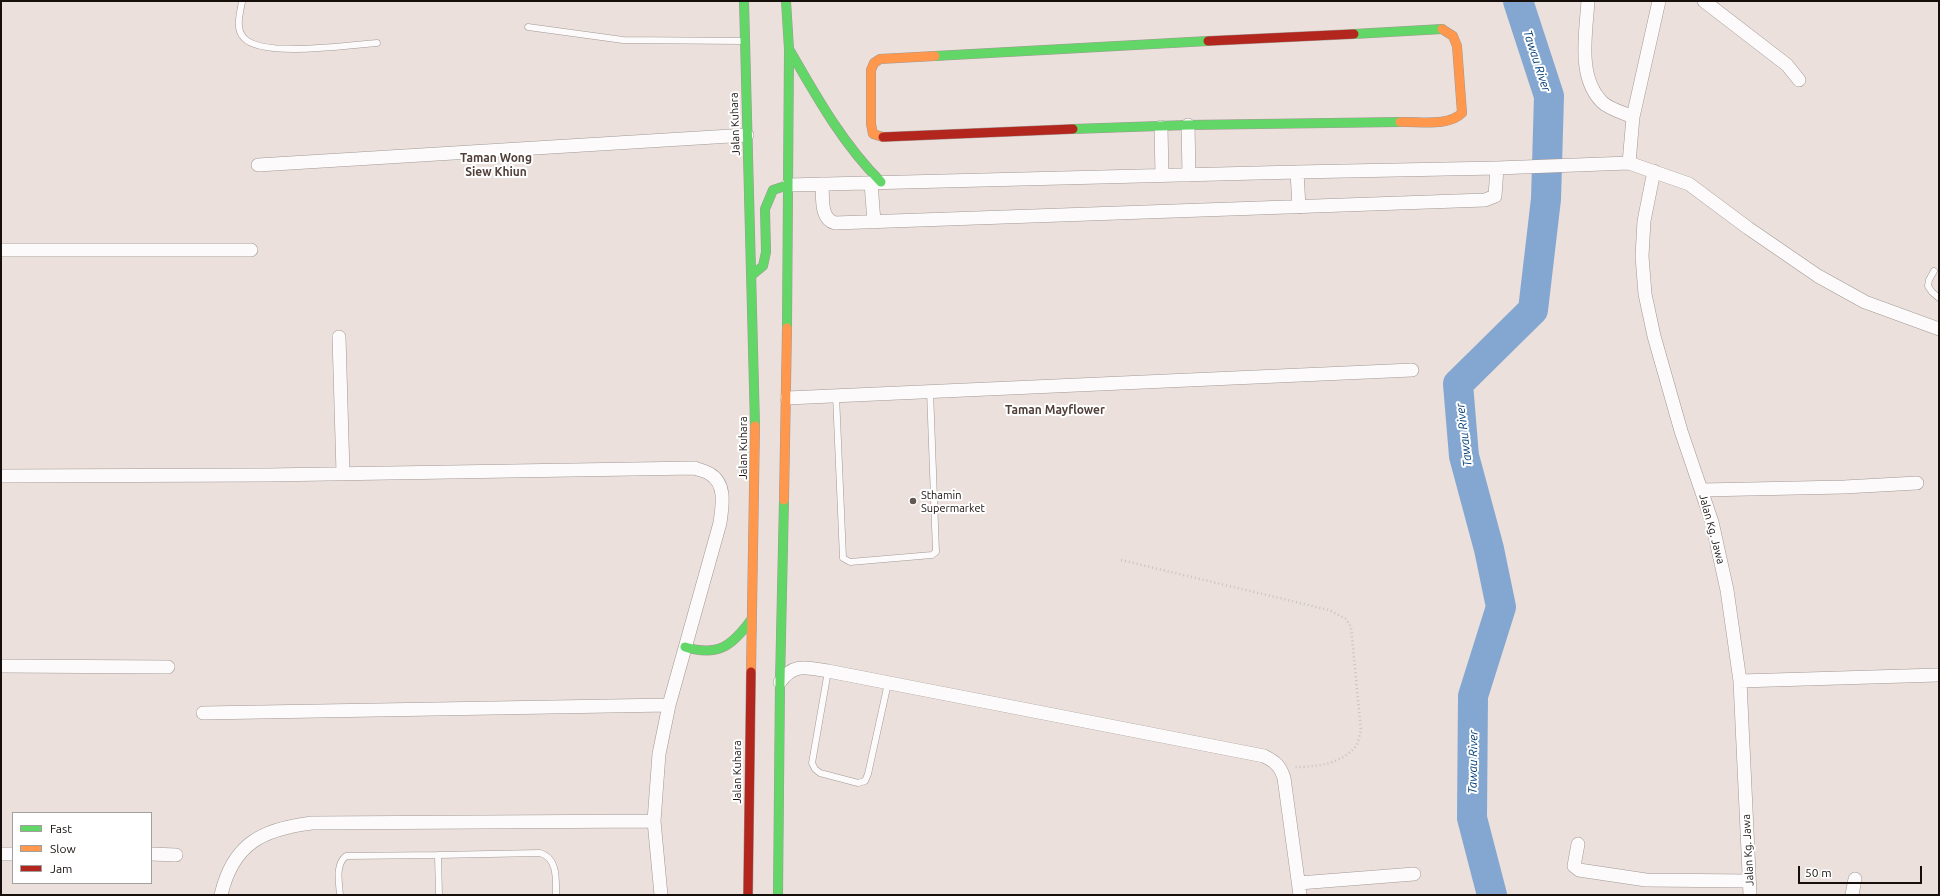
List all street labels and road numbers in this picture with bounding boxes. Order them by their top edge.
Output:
street label: Jalan Kuhara [727,92,743,156]
street label: Jalan Kuhara [736,416,750,480]
street label: Jalan Kg. Jawa [1696,493,1728,565]
street label: Jalan Kuhara [730,740,744,804]
street label: Jalan Kg. Jawa [1740,814,1756,886]

